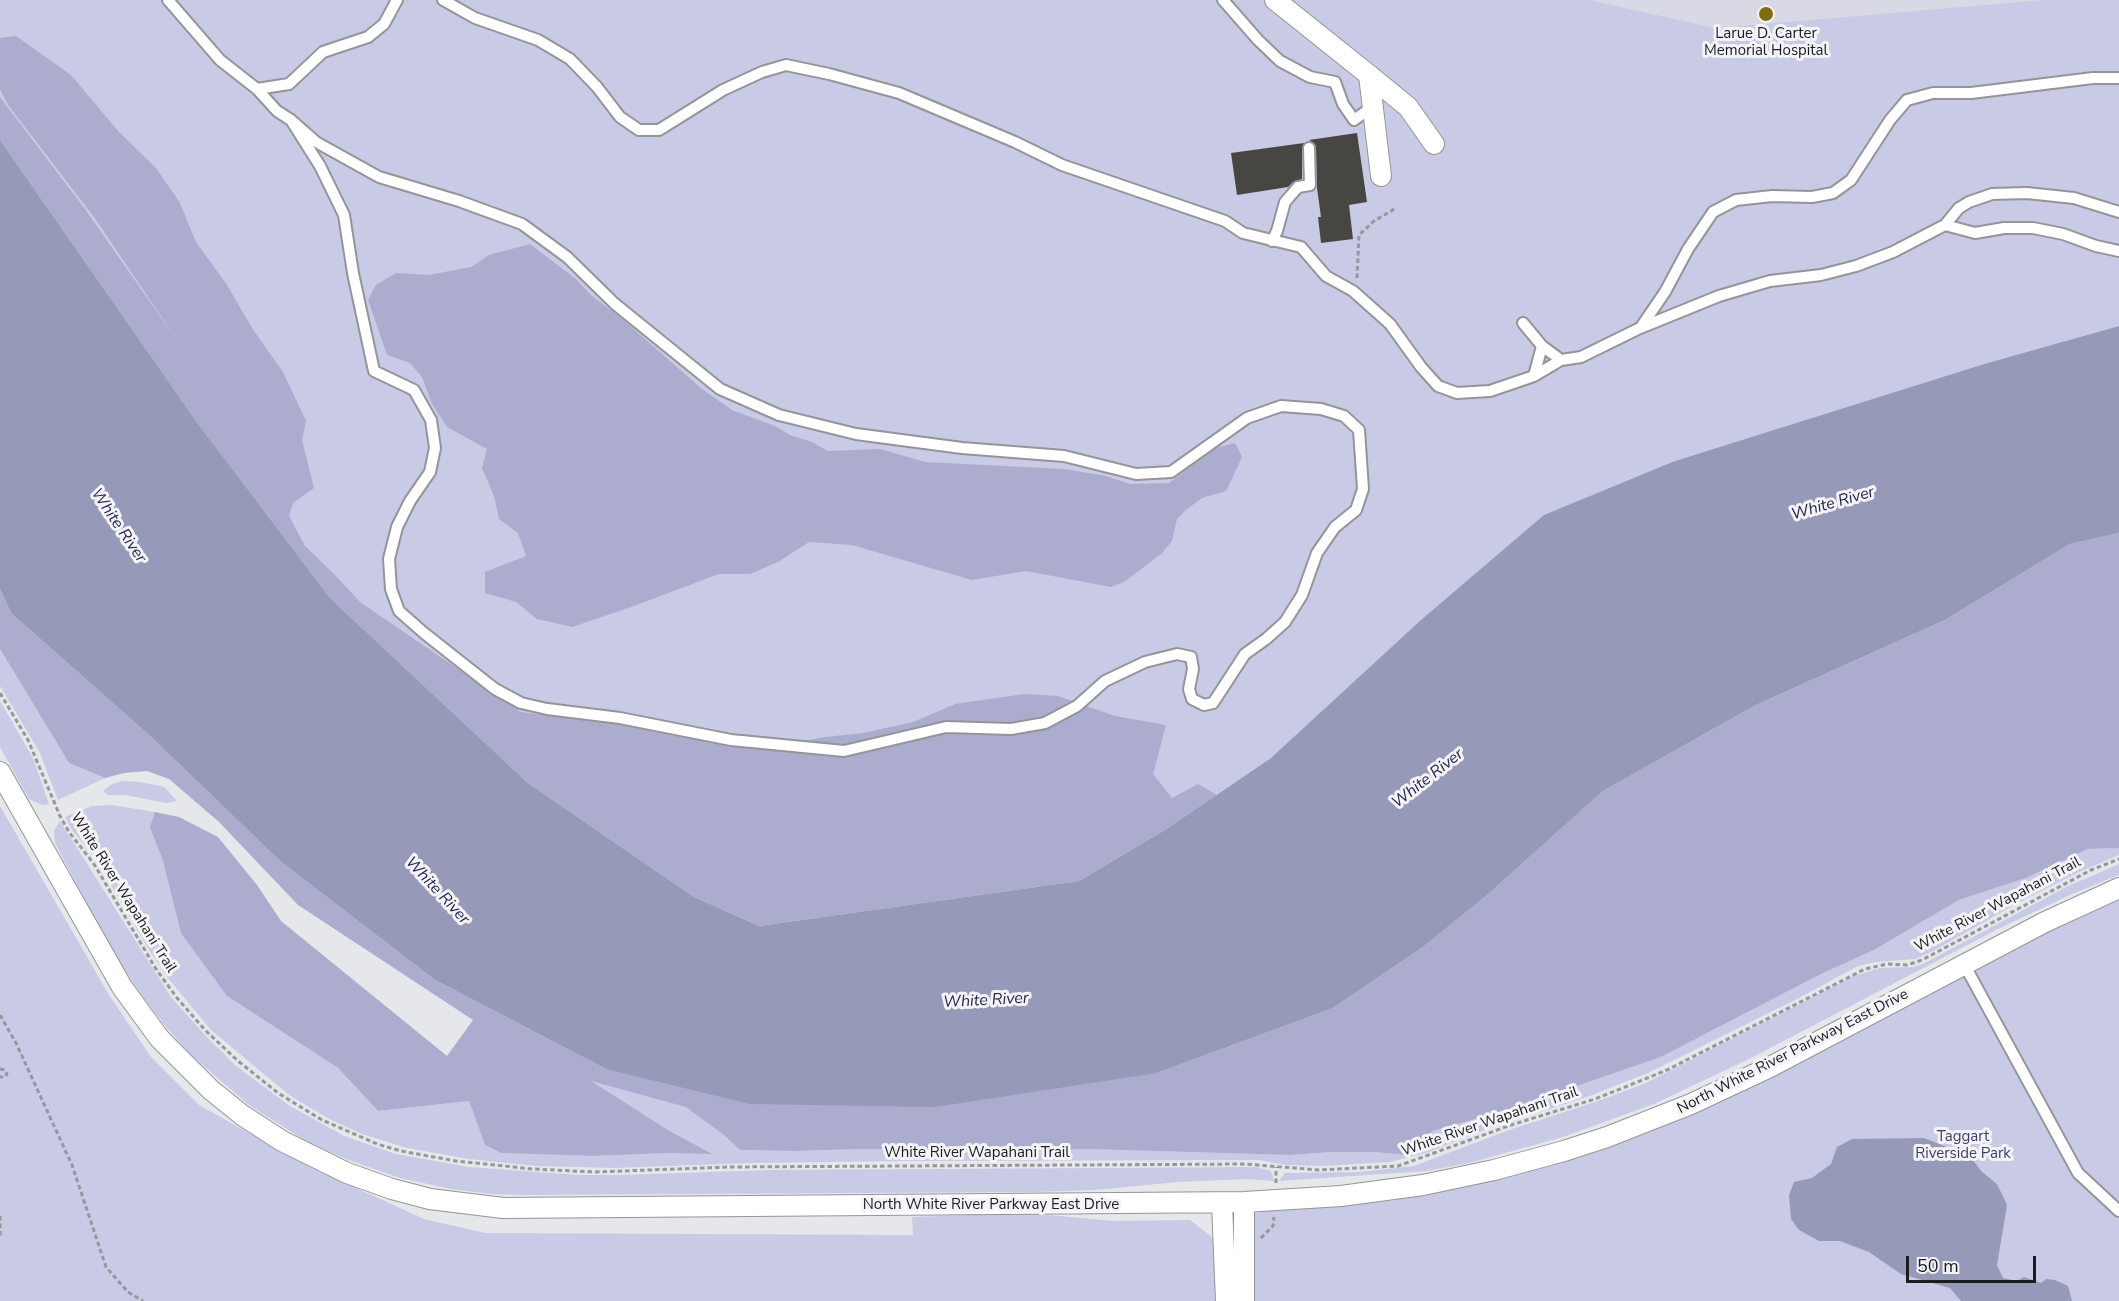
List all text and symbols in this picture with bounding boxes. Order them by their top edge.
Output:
marker: Larue D. Carter Memorial Hospital [1757,5,1775,23]
place label: Larue D. Carter Memorial Hospital [1704,25,1828,60]
water label: White River [1789,483,1877,525]
water label: White River [86,485,150,567]
water label: White River [1388,745,1468,813]
street label: White River Wapahani Trail [66,810,180,976]
water label: White River [401,853,473,929]
street label: White River Wapahani Trail [1912,854,2084,956]
street label: North White River Parkway East Drive [1675,986,1911,1118]
water label: White River [943,989,1029,1013]
street label: White River Wapahani Trail [1399,1083,1581,1161]
park label: Taggart Riverside Park [1915,1128,2011,1163]
street label: White River Wapahani Trail [884,1144,1070,1162]
street label: North White River Parkway East Drive [863,1196,1119,1214]
scale bar [1909,1244,2040,1282]
text: 50 m [1917,1254,1959,1278]

